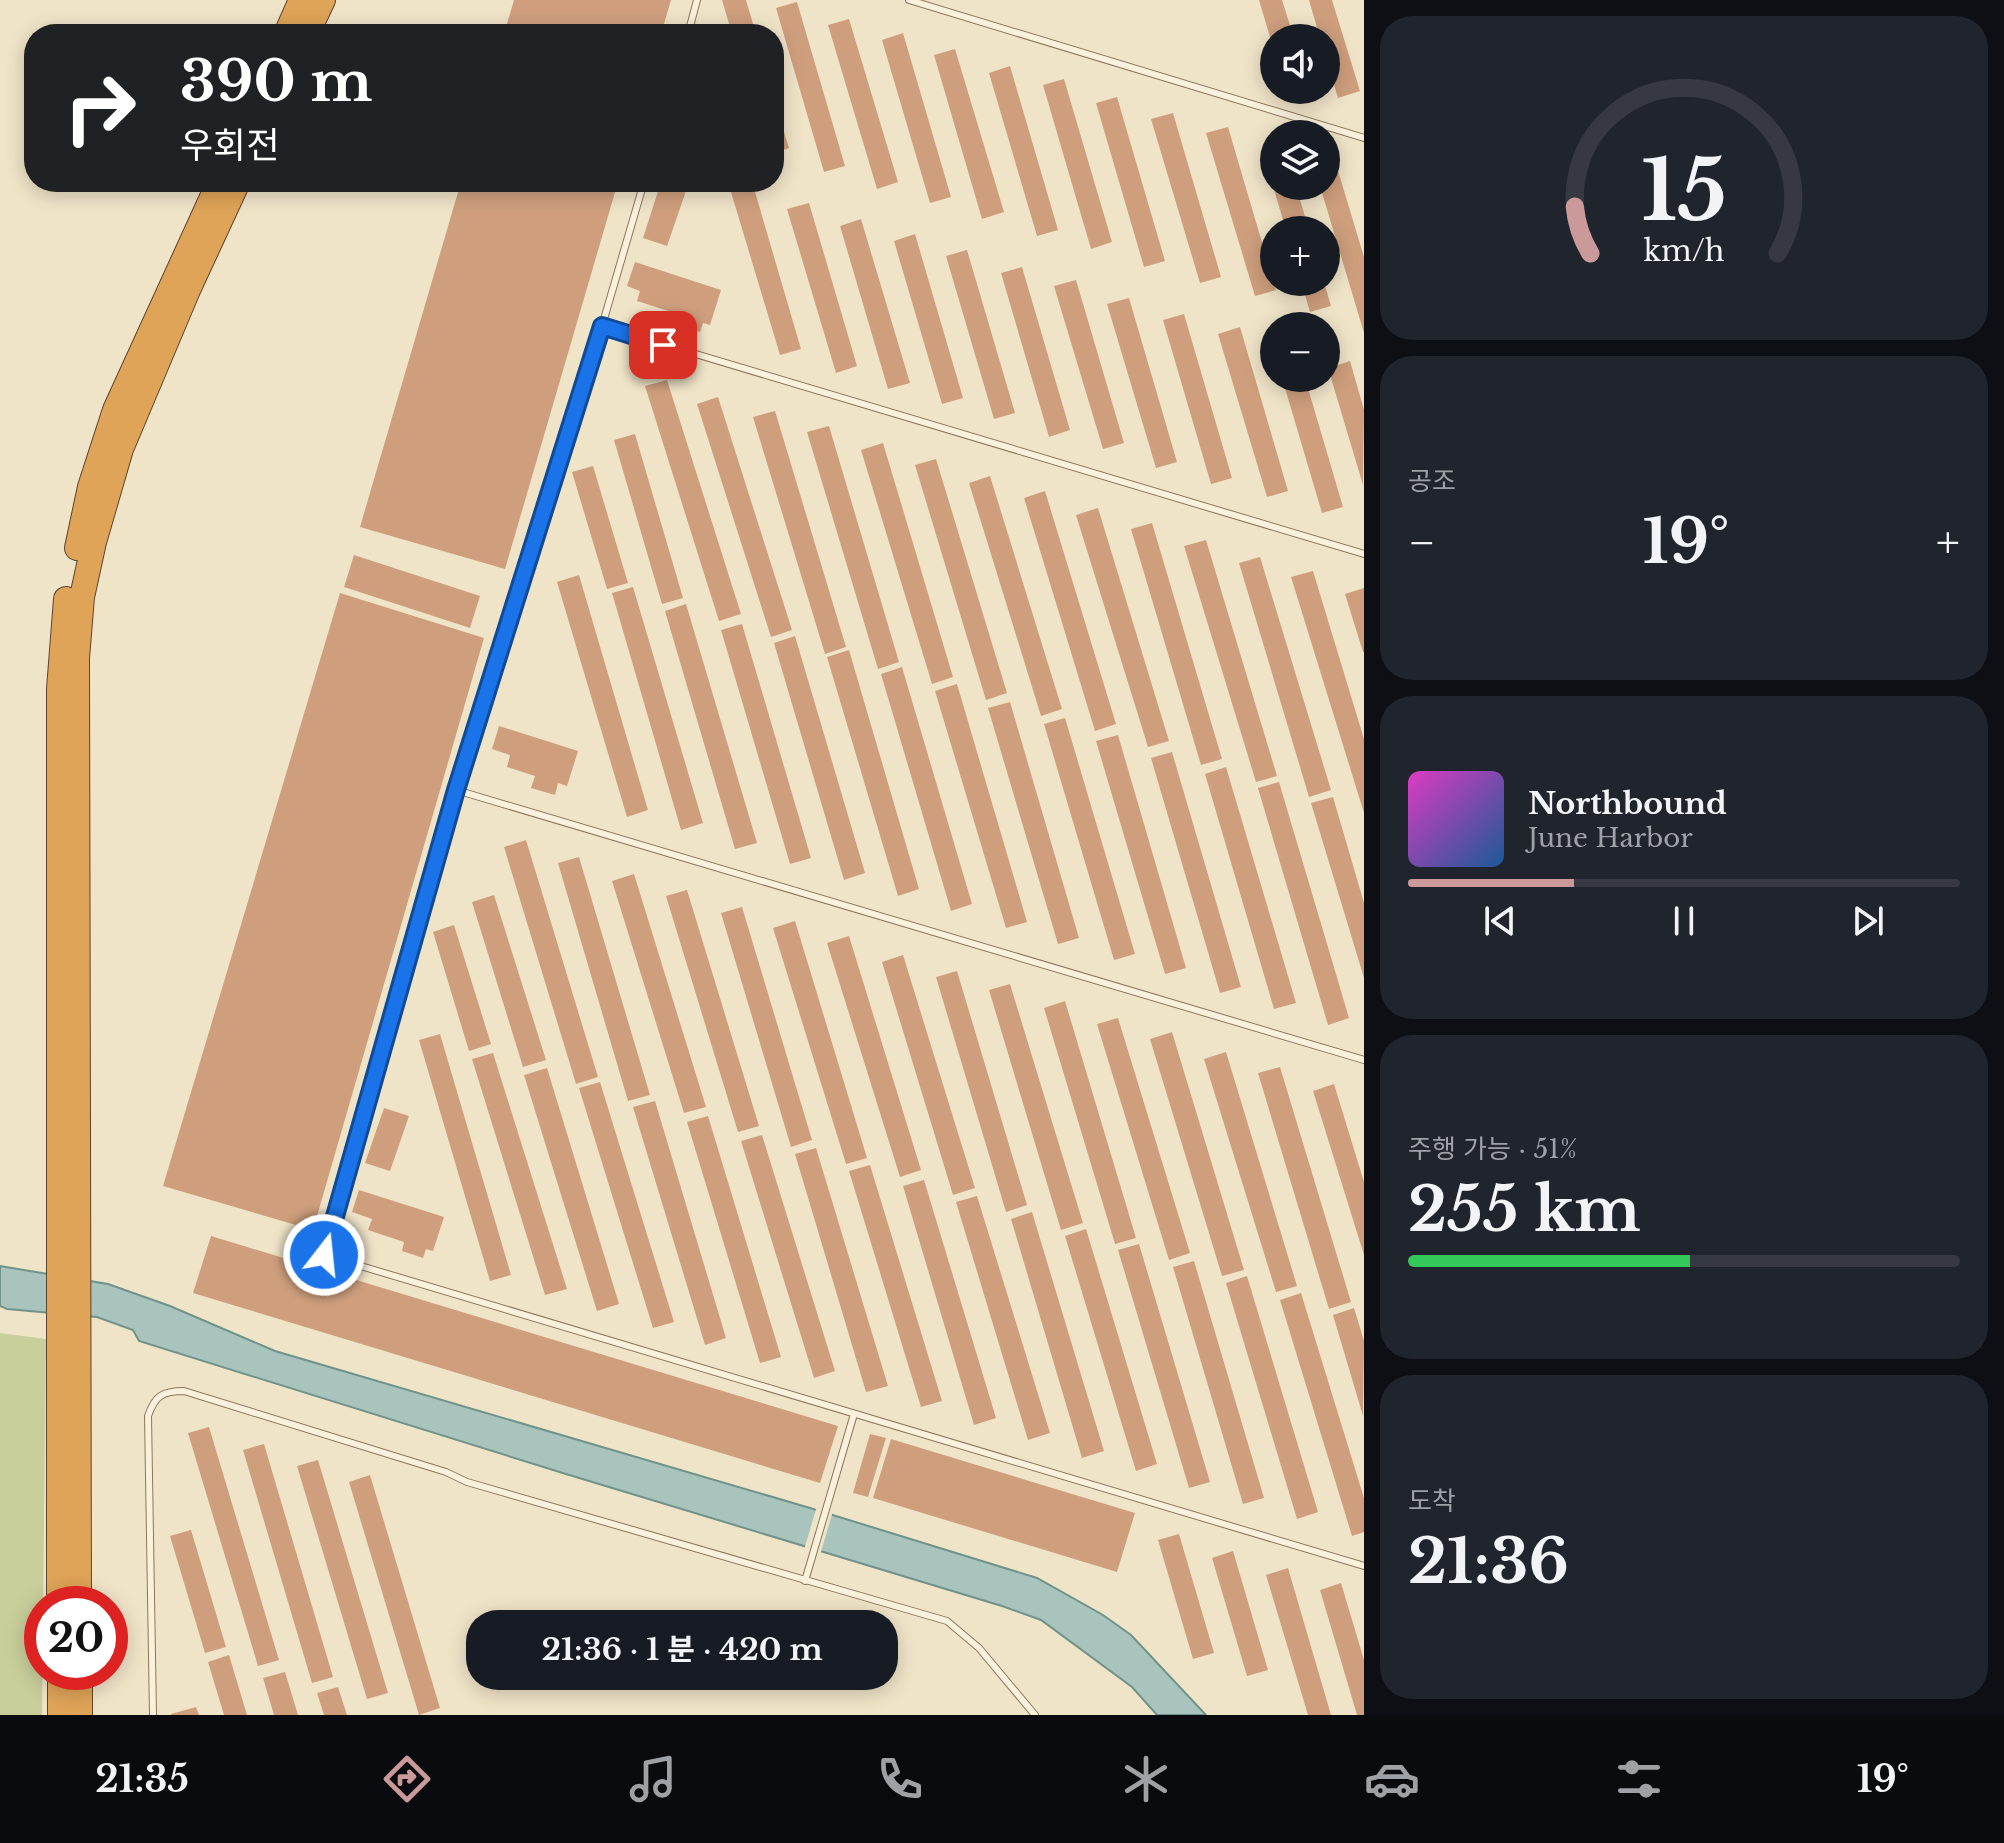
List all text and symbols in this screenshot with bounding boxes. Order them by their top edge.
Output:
map controls [1260,24,1340,392]
button: sound [1260,24,1340,104]
text: 390 m [180,47,373,116]
icon: right [48,56,152,160]
button: layers [1260,120,1340,200]
text: 우회전 [180,123,279,168]
text: 15 [1641,138,1727,241]
button: + [1260,216,1340,296]
text: km/h [1643,233,1725,269]
pin [629,311,697,379]
button: − [1260,312,1340,392]
icon: arrive [641,323,685,367]
text: 공조 [1408,465,1456,497]
text: 19° [1643,505,1729,579]
text: − [1408,515,1436,570]
text: + [1936,515,1960,570]
text: Northbound [1528,785,1727,822]
text: June Harbor [1528,822,1693,854]
icon: previous [1478,899,1522,943]
icon: pause [1662,899,1706,943]
icon: next [1846,899,1890,943]
text: 주행 가능 · 51% [1408,1133,1577,1165]
text: 255 km [1408,1173,1641,1247]
position arrow [282,1213,366,1297]
text: 도착 [1408,1485,1456,1517]
text: 21:36 [1408,1525,1569,1599]
speed limit sign: 20 [24,1586,128,1690]
text: 21:36 · 1 분 · 420 m [541,1631,823,1668]
icon: directions [379,1751,435,1807]
icon: music [625,1751,681,1807]
icon: phone [872,1751,928,1807]
icon: climate [1118,1751,1174,1807]
icon: car [1364,1751,1420,1807]
icon: filters [1611,1751,1667,1807]
text: 21:35 [95,1757,189,1802]
text: 19° [1857,1757,1909,1802]

